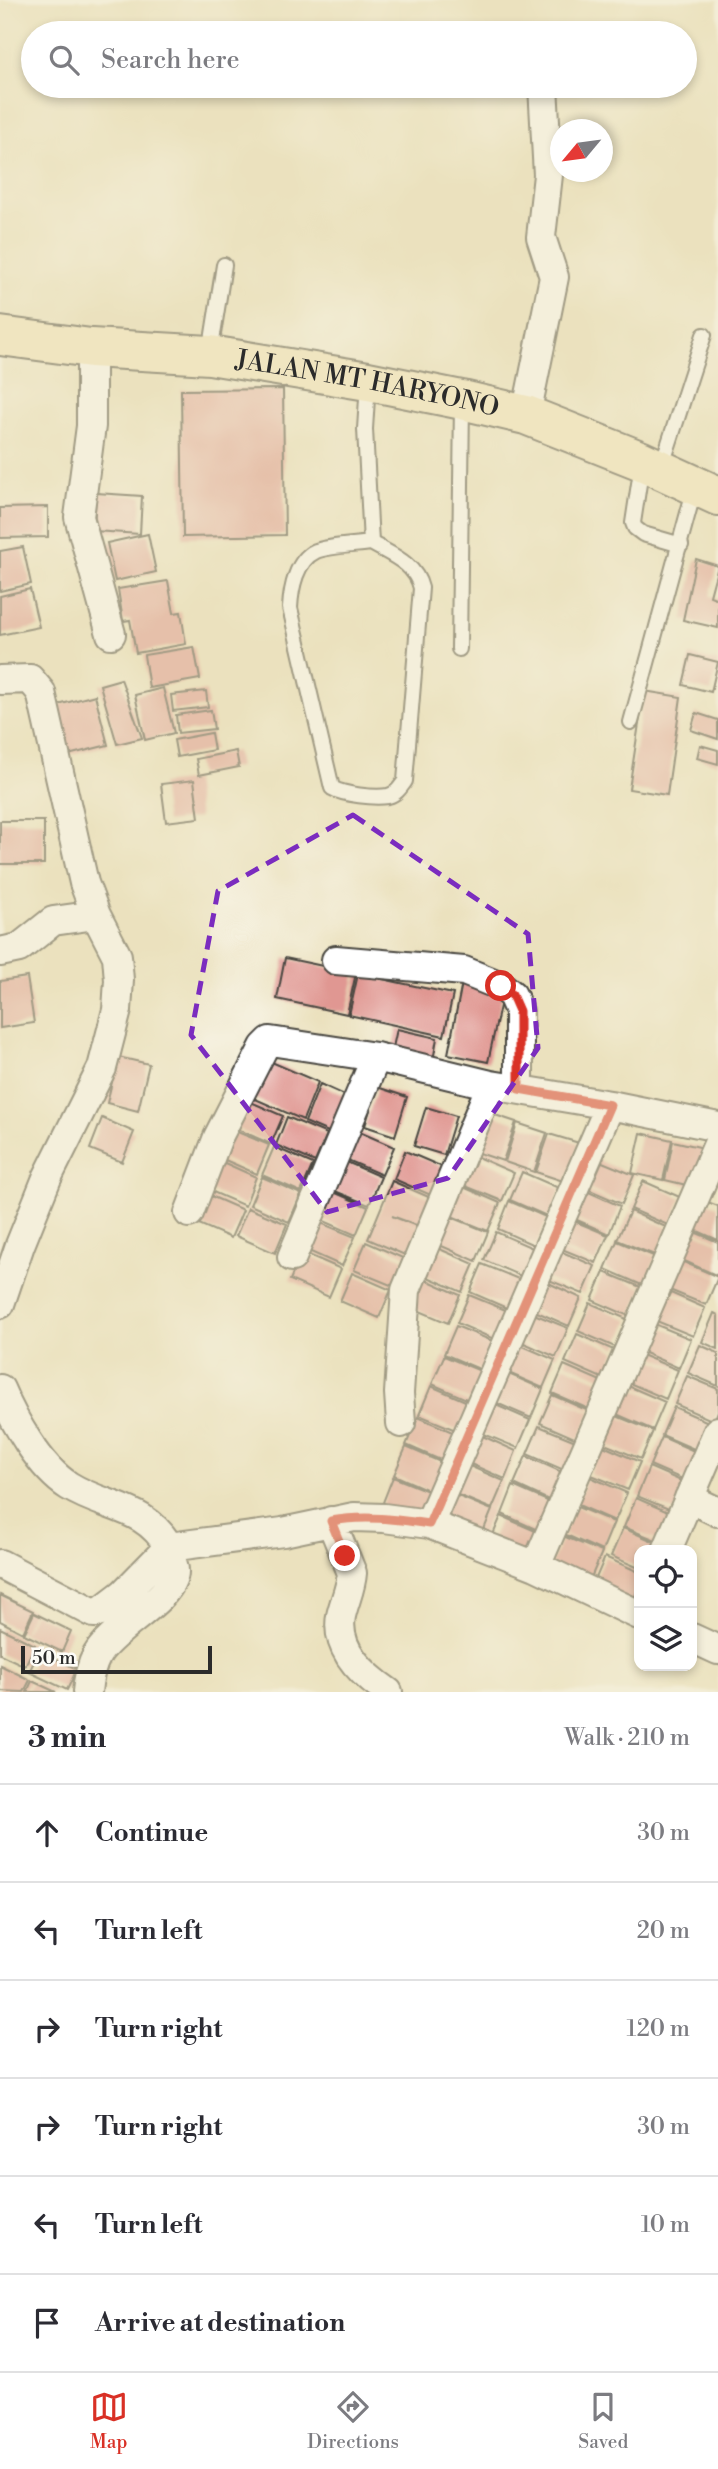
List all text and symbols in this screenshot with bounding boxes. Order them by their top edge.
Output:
search box [21,21,697,98]
icon: search [45,41,83,79]
text: Search here [101,44,240,76]
north arrow [550,119,613,182]
street label: JALAN MT HARYONO [233,343,502,424]
route start [485,970,516,1001]
route end [329,1540,360,1571]
map controls [634,1545,697,1671]
button: locate [634,1545,697,1608]
button: layers [634,1608,697,1671]
scale bar [21,1643,212,1675]
text: 50 m [32,1646,76,1670]
text: 3 min [28,1719,106,1757]
text: Walk · 210 m [564,1724,690,1752]
icon: ahead [28,1814,66,1852]
text: Continue [95,1817,208,1849]
text: 30 m [637,1819,690,1847]
icon: left [28,1912,66,1950]
text: Turn left [95,1915,203,1947]
text: 20 m [637,1917,690,1945]
icon: right [28,2010,66,2048]
text: Turn right [95,2013,223,2045]
text: 120 m [626,2015,690,2043]
icon: right [28,2108,66,2146]
text: Turn right [95,2111,223,2143]
text: 30 m [637,2113,690,2141]
icon: left [28,2206,66,2244]
text: Turn left [95,2209,203,2241]
text: 10 m [641,2211,690,2239]
icon: arrive [28,2304,66,2342]
text: Arrive at destination [95,2307,345,2339]
tab: Map [90,2388,128,2454]
tab: Directions [307,2388,399,2454]
tab: Saved [578,2388,628,2454]

